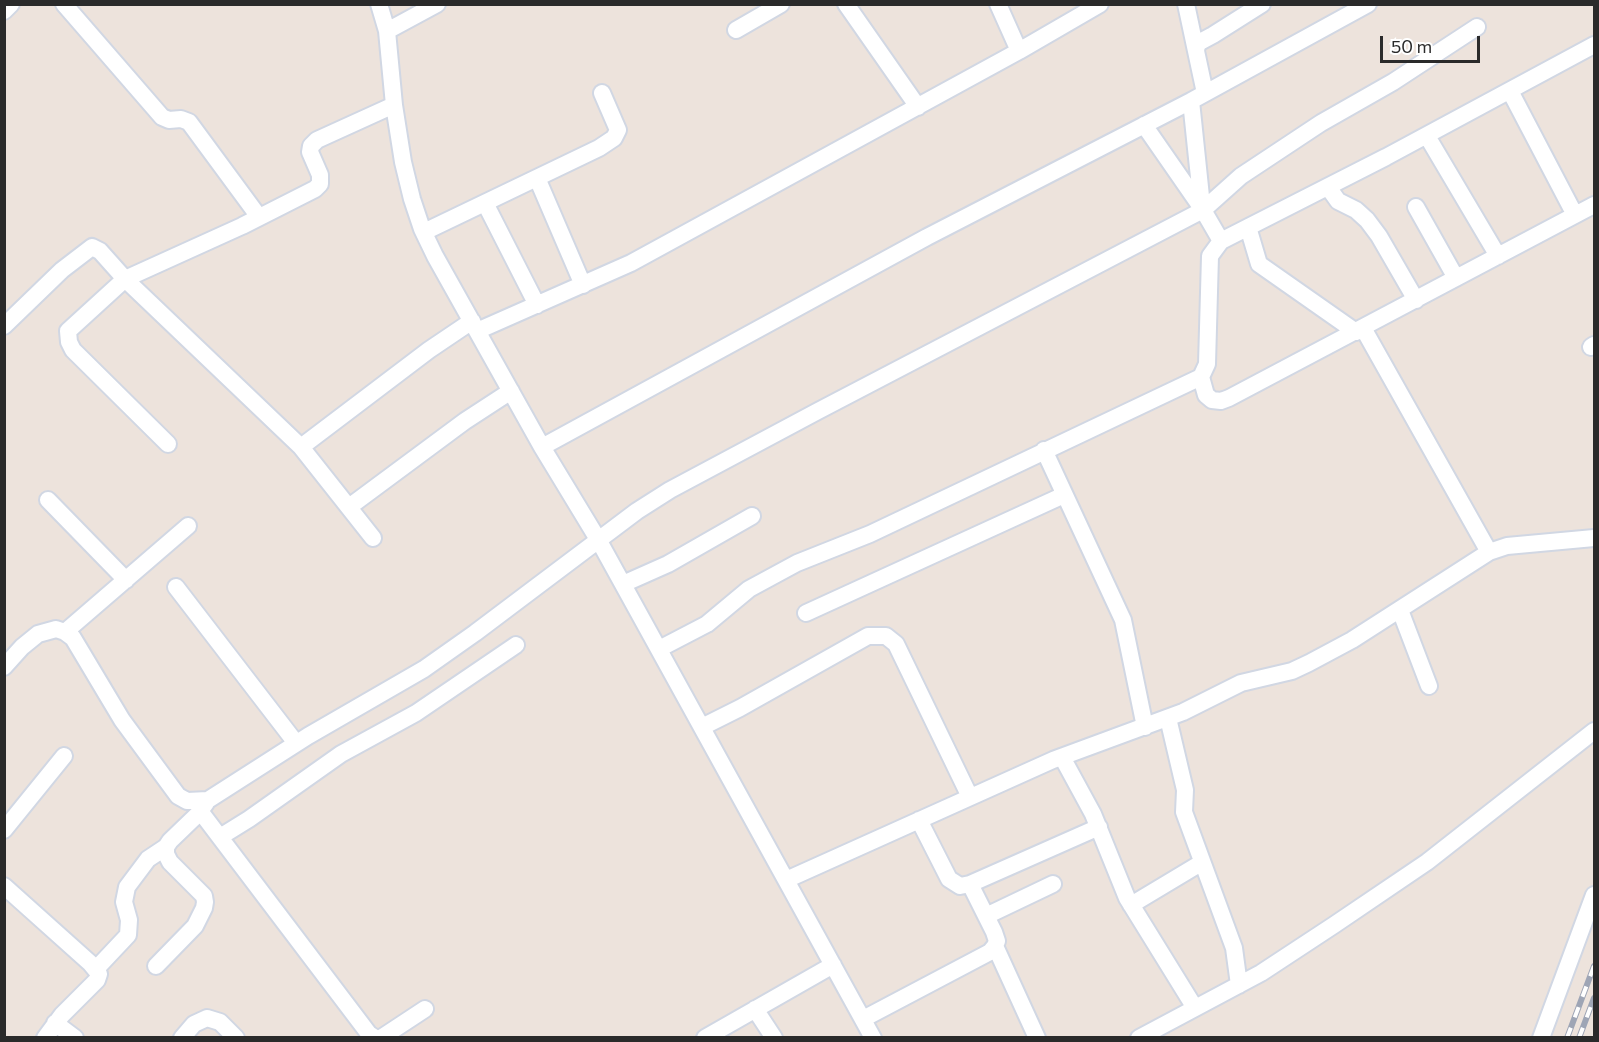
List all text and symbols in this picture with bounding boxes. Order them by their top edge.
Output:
scale bar [1383,24,1484,62]
text: 50 m [1391,35,1432,57]

